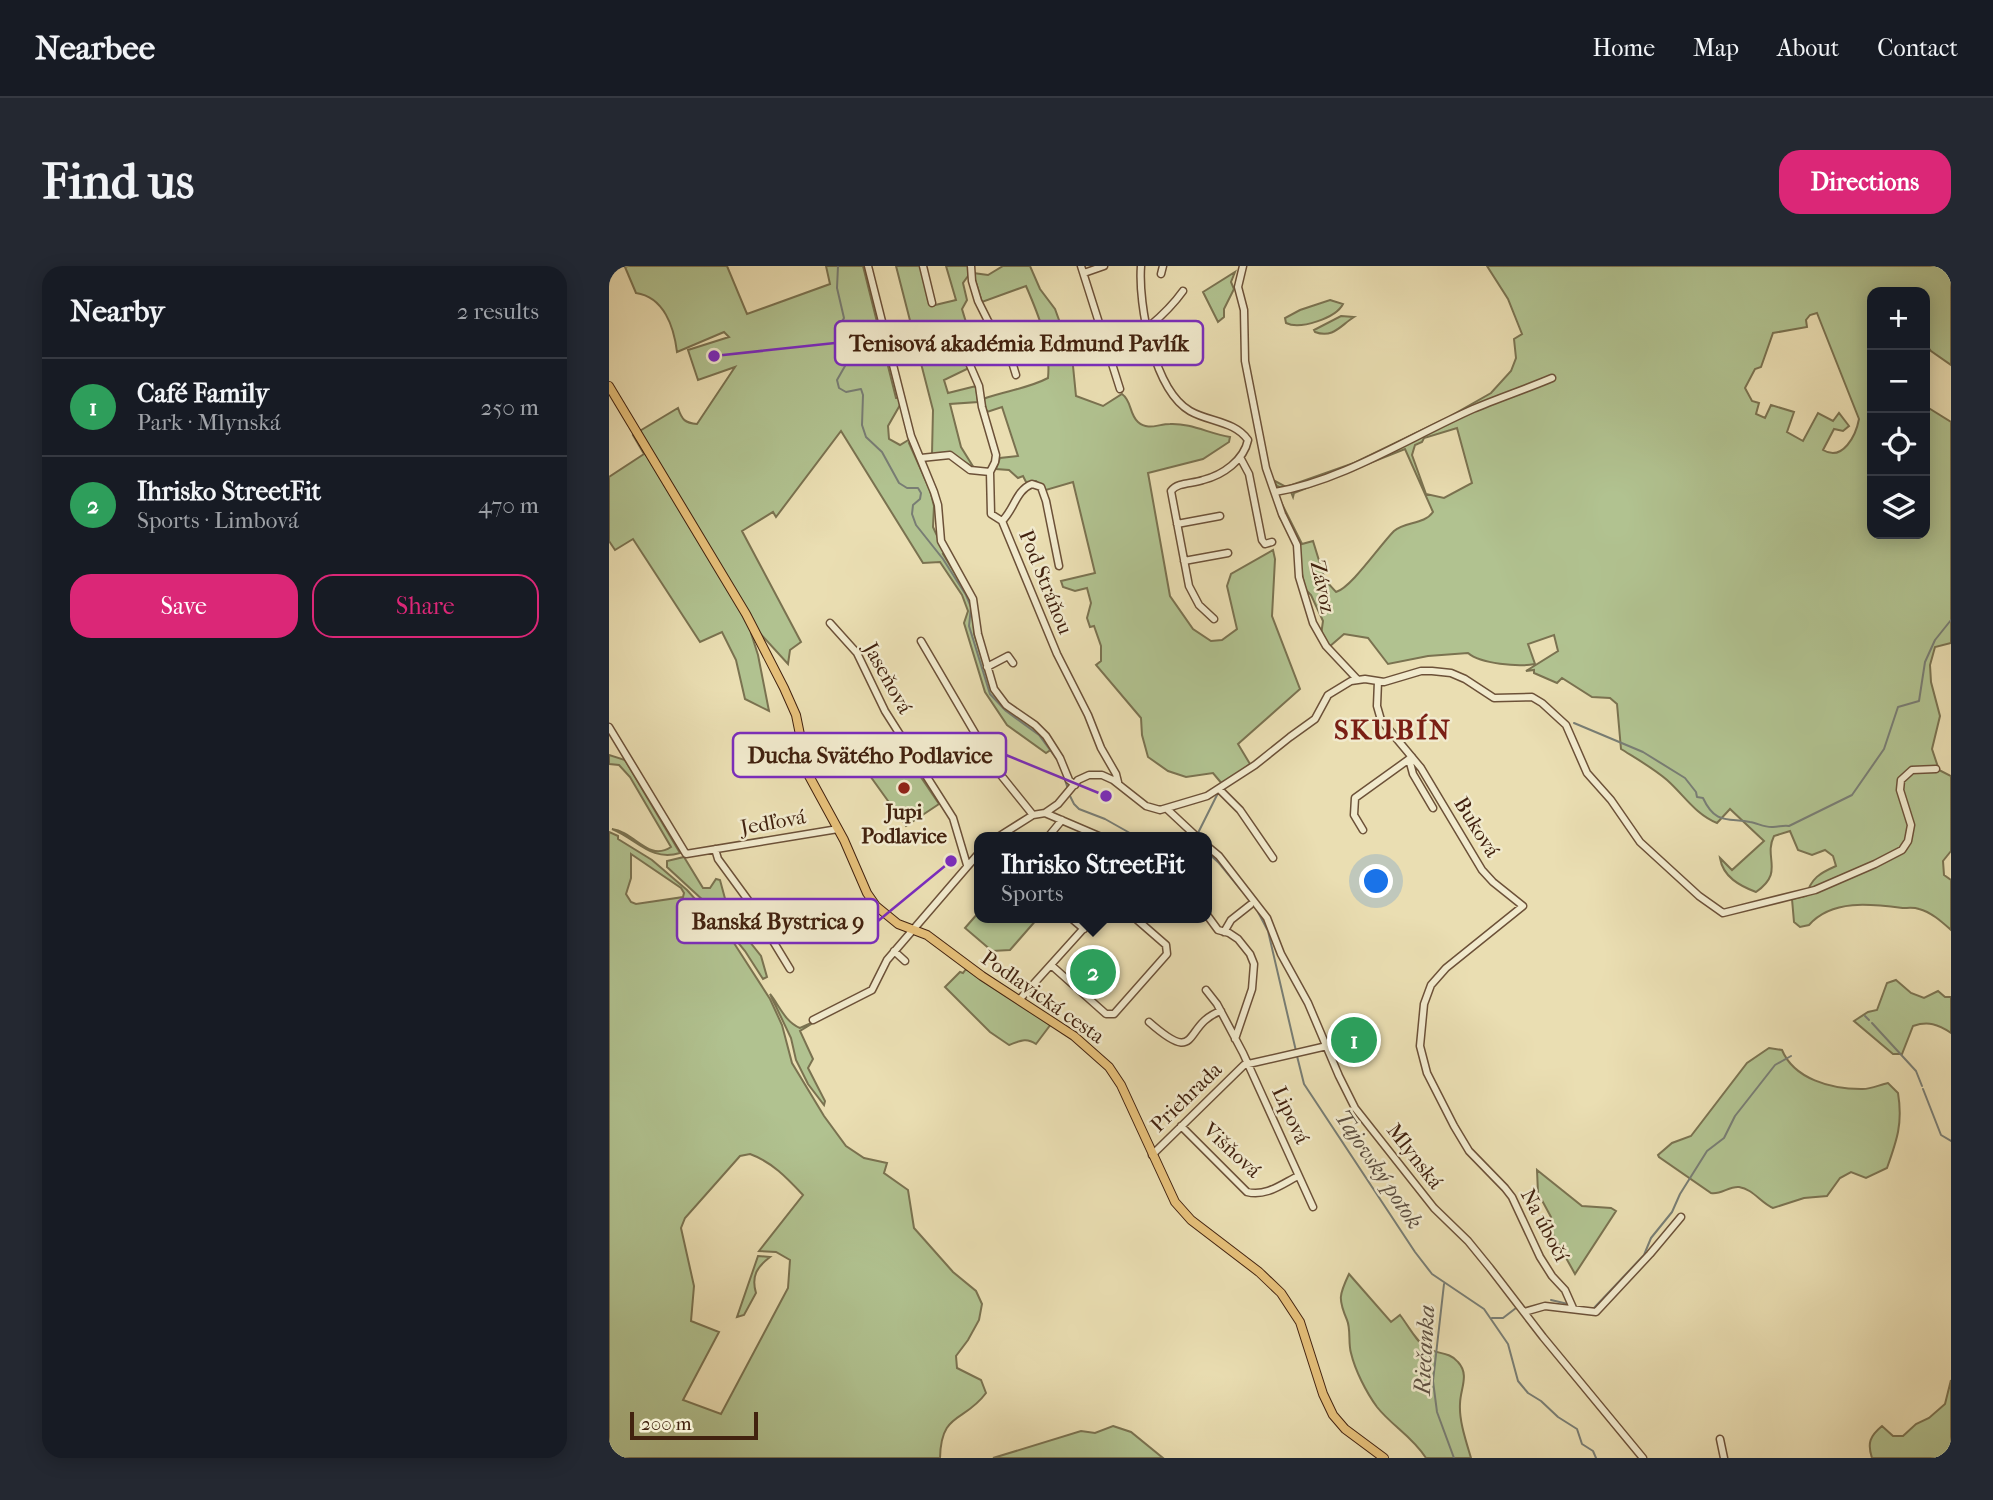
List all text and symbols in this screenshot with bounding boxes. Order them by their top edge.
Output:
text: Nearbee [35,29,155,68]
text: Home [1593,34,1655,62]
text: Map [1693,34,1739,62]
text: About [1777,34,1839,62]
text: Contact [1877,34,1958,62]
button: Directions [1779,150,1951,214]
text: Find us [42,153,194,211]
map controls [1867,287,1930,539]
button: + [1867,287,1930,350]
text: Nearby [70,294,165,329]
text: 2 results [457,298,539,325]
callout: Tenisová akadémia Edmund Pavlík [835,321,1203,365]
text: Tenisová akadémia Edmund Pavlík [848,330,1190,357]
button: − [1867,350,1930,413]
text: Café Family [137,378,269,409]
text: 1 [89,394,97,421]
text: 250 m [481,394,539,421]
text: Park · Mlynská [137,409,281,436]
button: locate [1867,413,1930,476]
text: Ihrisko StreetFit [137,476,321,507]
button: layers [1867,476,1930,539]
text: 2 [87,492,99,519]
text: 470 m [478,492,539,519]
text: Sports · Limbová [137,507,299,534]
street label: Pod Stráňou [1014,526,1078,638]
street label: Závoz [1306,558,1340,616]
button: Save [70,574,298,638]
button: Share [312,574,539,638]
street label: Jaseňová [858,636,917,718]
district label: SKUBÍN [1334,713,1452,746]
callout: Ducha Svätého Podlavice [733,733,1006,777]
text: Ducha Svätého Podlavice [747,742,993,769]
marker: Jupi Podlavice [896,780,912,796]
street label: Buková [1449,793,1505,862]
place label: Jupi Podlavice [861,800,947,848]
street label: Jedľová [737,804,808,840]
popup [974,832,1212,923]
text: Ihrisko StreetFit [1001,849,1185,880]
your location [1359,864,1393,898]
text: Sports [1001,880,1063,907]
callout: Banská Bystrica 9 [677,899,878,943]
text: Banská Bystrica 9 [692,908,864,935]
street label: Podlavická cesta [977,946,1109,1049]
pin: 2 [1070,946,1116,998]
pin: 1 [1331,1014,1377,1066]
street label: Priehrada [1145,1057,1227,1137]
street label: Lipová [1267,1083,1315,1148]
water label: Tajovský potok [1329,1105,1428,1234]
street label: Višňová [1198,1117,1266,1183]
street label: Mlynská [1382,1119,1448,1194]
street label: Na úbočí [1516,1185,1574,1266]
water label: Riečanka [1409,1304,1440,1398]
scale bar [630,1409,758,1441]
text: 200 m [641,1413,692,1435]

